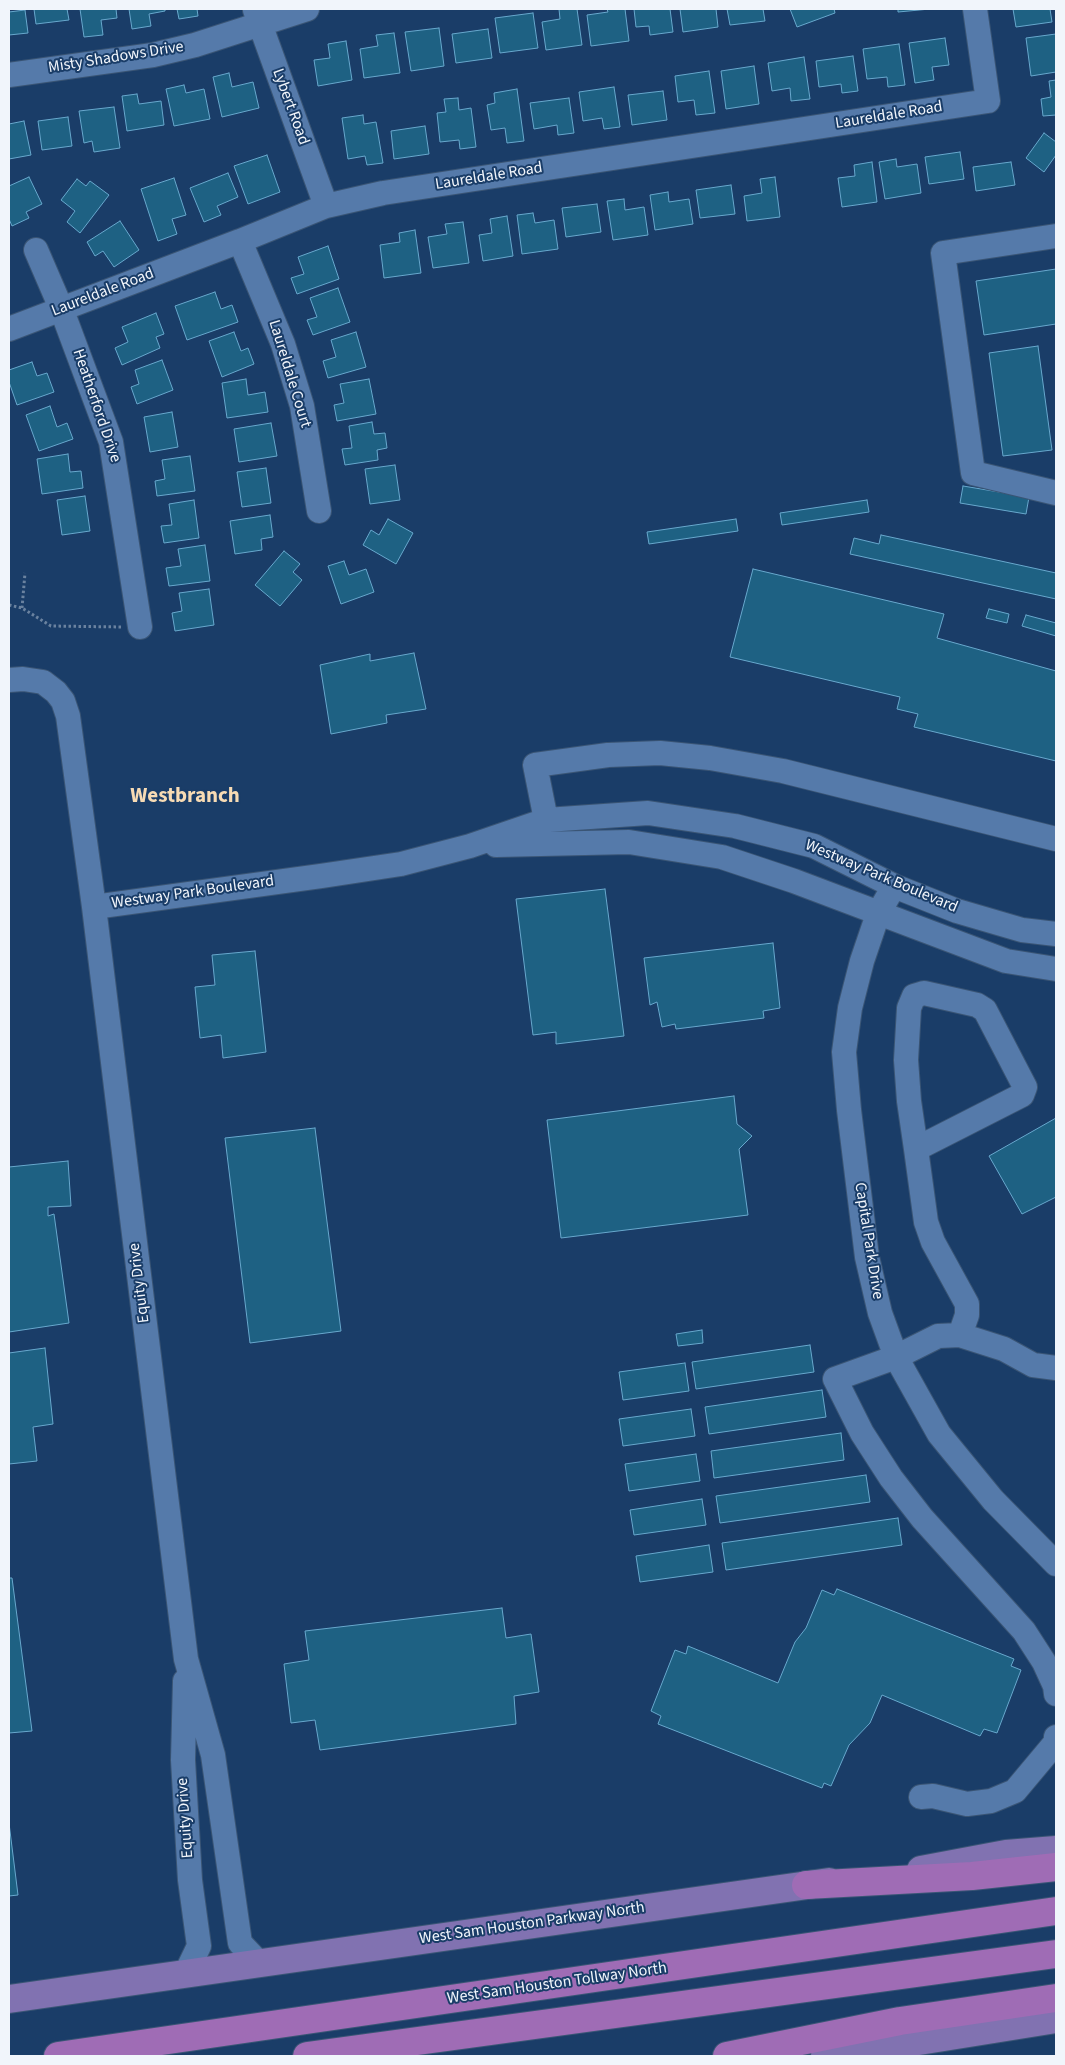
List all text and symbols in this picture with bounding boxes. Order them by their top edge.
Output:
street label: Misty Shadows Drive [47,38,185,78]
street label: Lybert Road [267,66,313,148]
street label: Laureldale Road [834,98,944,134]
street label: Laureldale Road [434,159,544,195]
street label: Laureldale Road [49,265,157,321]
street label: Laureldale Court [264,318,314,430]
street label: Heatherford Drive [68,347,124,465]
district label: Westbranch [130,784,240,810]
street label: Westway Park Boulevard [802,836,960,918]
street label: Westway Park Boulevard [111,872,275,914]
street label: Capital Park Drive [849,1181,887,1301]
street label: Equity Drive [126,1242,154,1324]
street label: Equity Drive [174,1777,198,1859]
street label: West Sam Houston Parkway North [418,1899,646,1949]
street label: West Sam Houston Tollway North [446,1959,668,2009]

